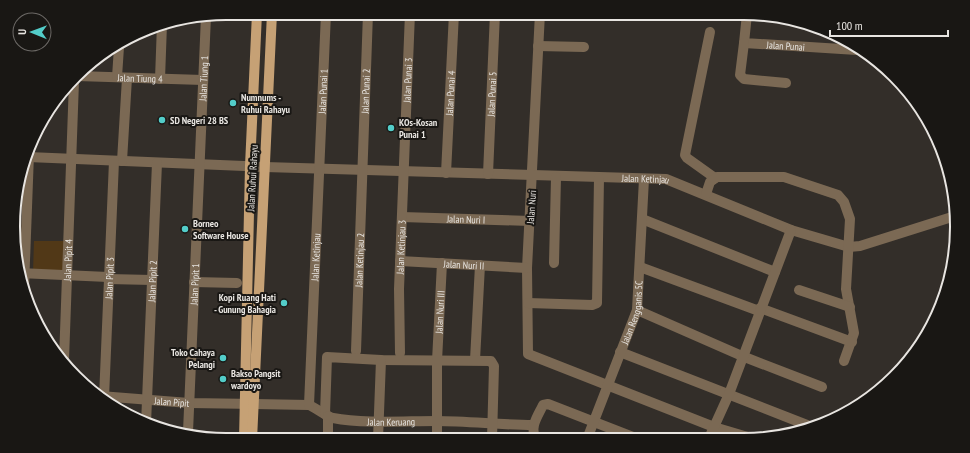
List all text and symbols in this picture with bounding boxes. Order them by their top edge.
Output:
north arrow [12,12,52,52]
scale bar [830,12,948,38]
text: 100 m [836,18,863,33]
text: U [15,29,29,35]
street label: Jalan Punai [765,38,805,54]
street label: Jalan Tiung 1 [196,55,211,102]
street label: Jalan Punai 3 [400,57,415,104]
street label: Jalan Punai 2 [358,68,373,115]
street label: Jalan Punai 1 [316,69,331,115]
street label: Jalan Punai 4 [443,70,458,117]
street label: Jalan Tiung 4 [116,71,163,86]
street label: Jalan Punai 5 [484,71,499,118]
place label: Numnums - Ruhui Rahayu [241,91,291,116]
marker: Numnums - Ruhui Rahayu [228,98,238,108]
place label: SD Negeri 28 BS [170,114,229,127]
marker: SD Negeri 28 BS [157,115,167,125]
place label: KOs-Kosan Punai 1 [399,116,438,141]
marker: KOs-Kosan Punai 1 [386,123,396,133]
street label: Jalan Ruhui Rahayu [244,144,261,213]
street label: Jalan Ketinjau [621,172,672,187]
street label: Jalan Nuri [524,190,539,225]
street label: Jalan Nuri I [446,212,485,227]
place label: Borneo Software House [193,217,249,242]
street label: Jalan Ketinjau 3 [394,220,409,276]
marker: Borneo Software House [180,224,190,234]
street label: Jalan Ketinjau [308,233,323,282]
street label: Jalan Ketinjau 2 [352,233,367,288]
street label: Jalan Pipit 4 [61,238,75,282]
street label: Jalan Pipit 3 [102,257,117,300]
street label: Jalan Nuri II [442,257,485,273]
street label: Jalan Pipit 2 [145,260,160,303]
street label: Jalan Pipit 1 [187,263,202,306]
street label: Jalan Rengganis 5C [618,280,646,347]
street label: Jalan Nuri III [432,290,448,335]
place label: Kopi Ruang Hati - Gunung Bahagia [214,291,276,316]
marker: Kopi Ruang Hati - Gunung Bahagia [279,298,289,308]
place label: Toko Cahaya Pelangi [171,346,215,371]
marker: Toko Cahaya Pelangi [218,353,228,363]
place label: Bakso Pangsit wardoyo [230,367,280,392]
marker: Bakso Pangsit wardoyo [218,374,228,384]
street label: Jalan Pipit [153,394,190,410]
street label: Jalan Keruang [366,415,415,429]

